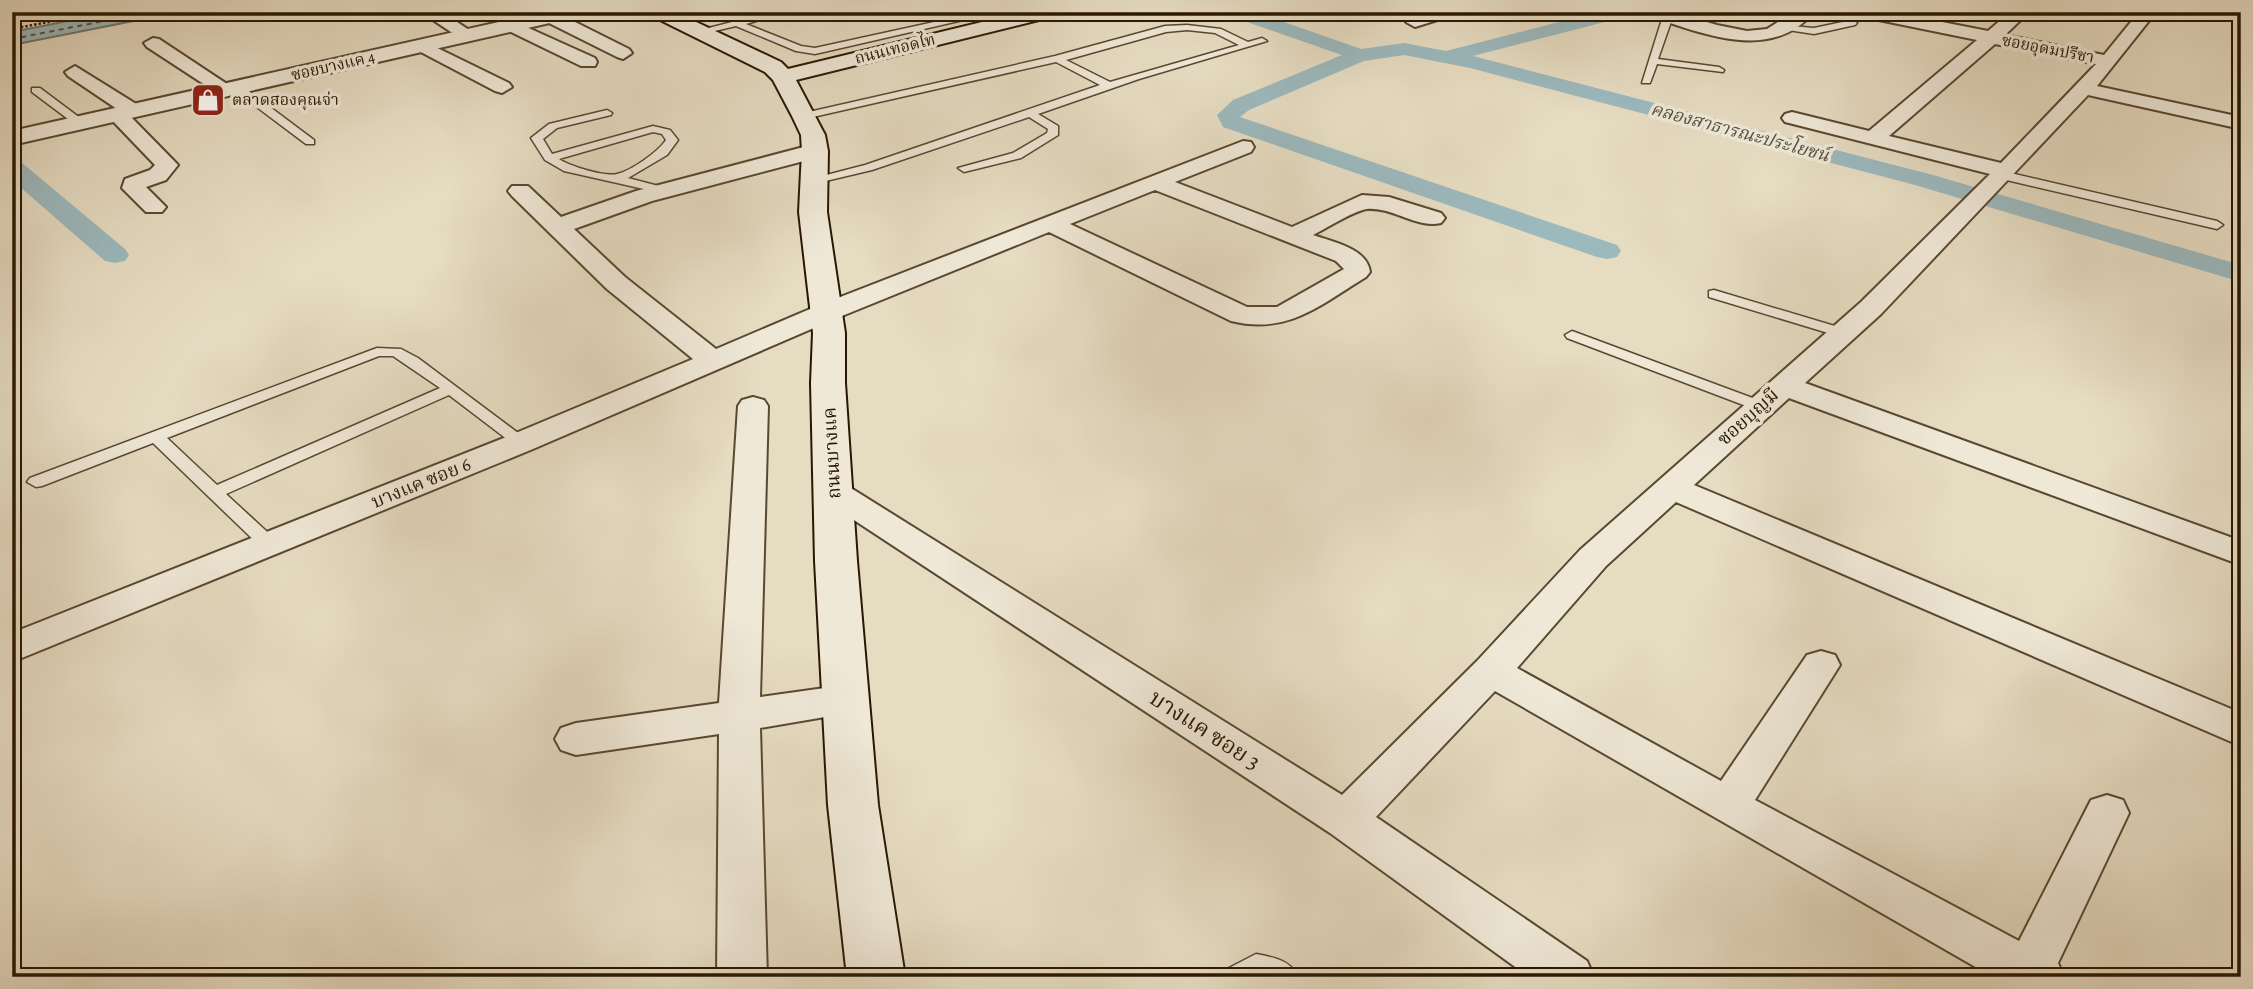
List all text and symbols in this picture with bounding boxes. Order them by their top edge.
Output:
street label: ถนนเทอดไท [852,28,938,70]
street label: ซอยอุดมปรีชา [2000,29,2096,69]
street label: ซอยบางแค 4 [289,46,377,86]
shop icon: ตลาดสองคุณจ่า [189,81,227,119]
place label: ตลาดสองคุณจ่า [232,89,339,111]
water label: คลองสาธารณะประโยชน์ [1648,96,1835,168]
street label: ซอยบุญมี [1711,382,1785,452]
street label: ถนนบางแค [817,406,847,500]
street label: บางแค ซอย 6 [367,451,475,515]
street label: บางแค ซอย 3 [1144,683,1266,777]

